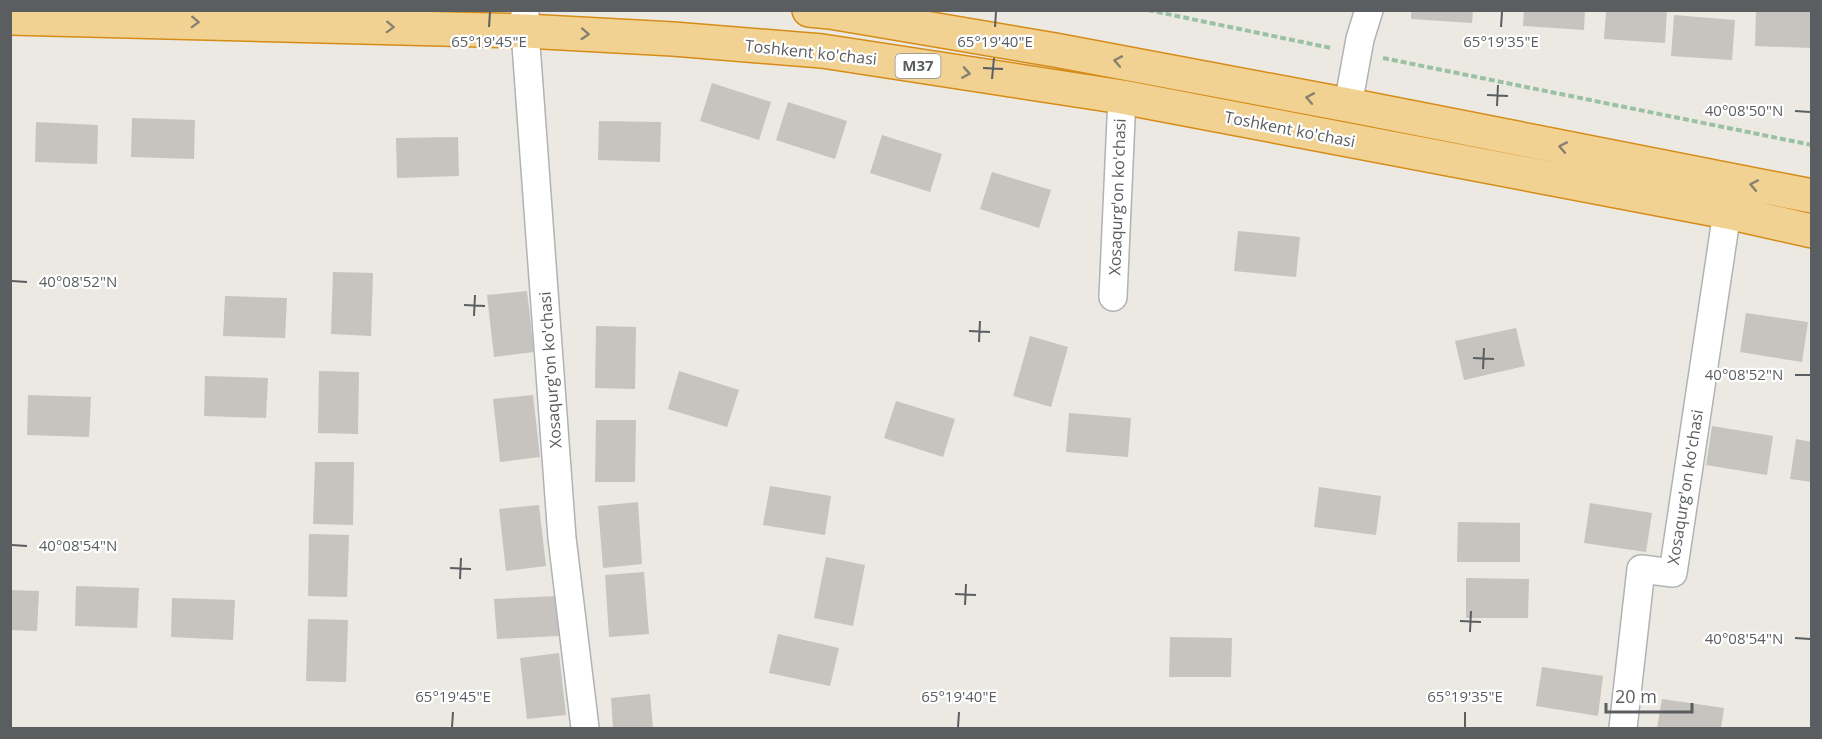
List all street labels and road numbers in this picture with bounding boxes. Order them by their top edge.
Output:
street label: Toshkent ko'chasi [744,34,878,70]
road number: M37 [896,54,940,78]
street label: Toshkent ko'chasi [1223,106,1357,152]
street label: Xosaqurg'on ko'chasi [1103,118,1131,276]
street label: Xosaqurg'on ko'chasi [534,291,566,449]
street label: Xosaqurg'on ko'chasi [1662,408,1708,566]

